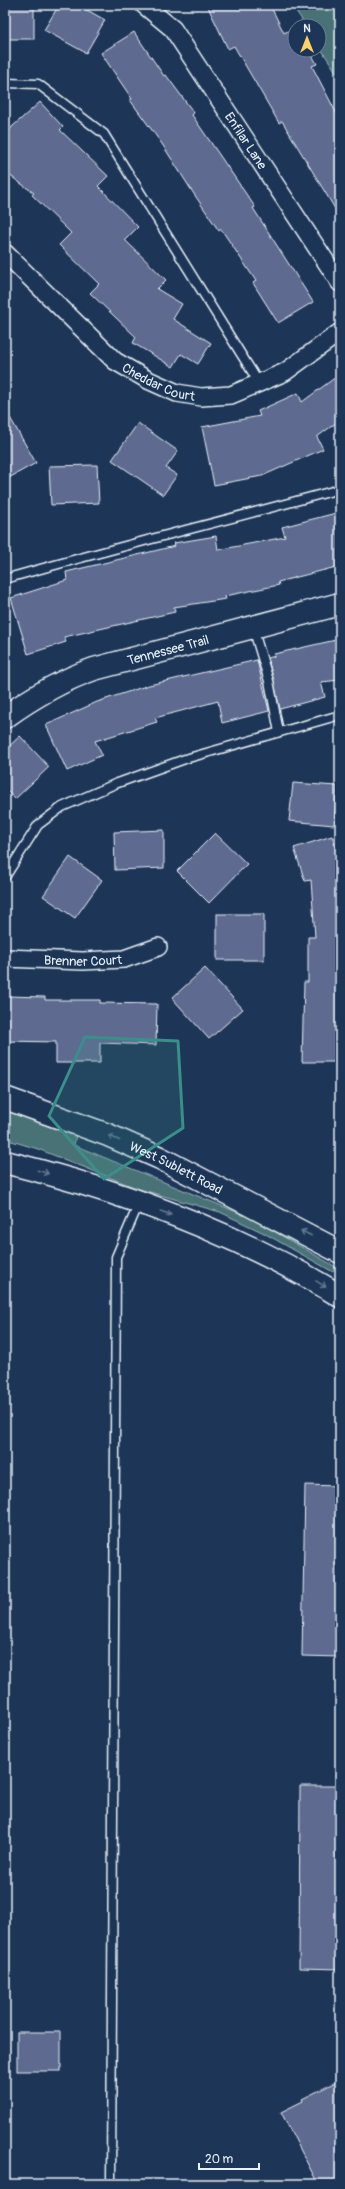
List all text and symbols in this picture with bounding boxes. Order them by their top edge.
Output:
north arrow [287,18,327,58]
text: N [303,22,311,35]
street label: Enfilar Lane [221,109,270,173]
street label: Cheddar Court [119,360,197,405]
street label: Tennessee Trail [126,632,211,669]
street label: Brenner Court [44,952,123,970]
one-way arrow [109,1134,121,1141]
street label: West Sublett Road [127,1139,225,1198]
one-way arrow [36,1169,49,1176]
one-way arrow [160,1209,172,1217]
one-way arrow [300,1229,312,1237]
one-way arrow [315,1281,327,1289]
scale bar [199,2145,259,2171]
text: 20 m [205,2152,234,2167]

